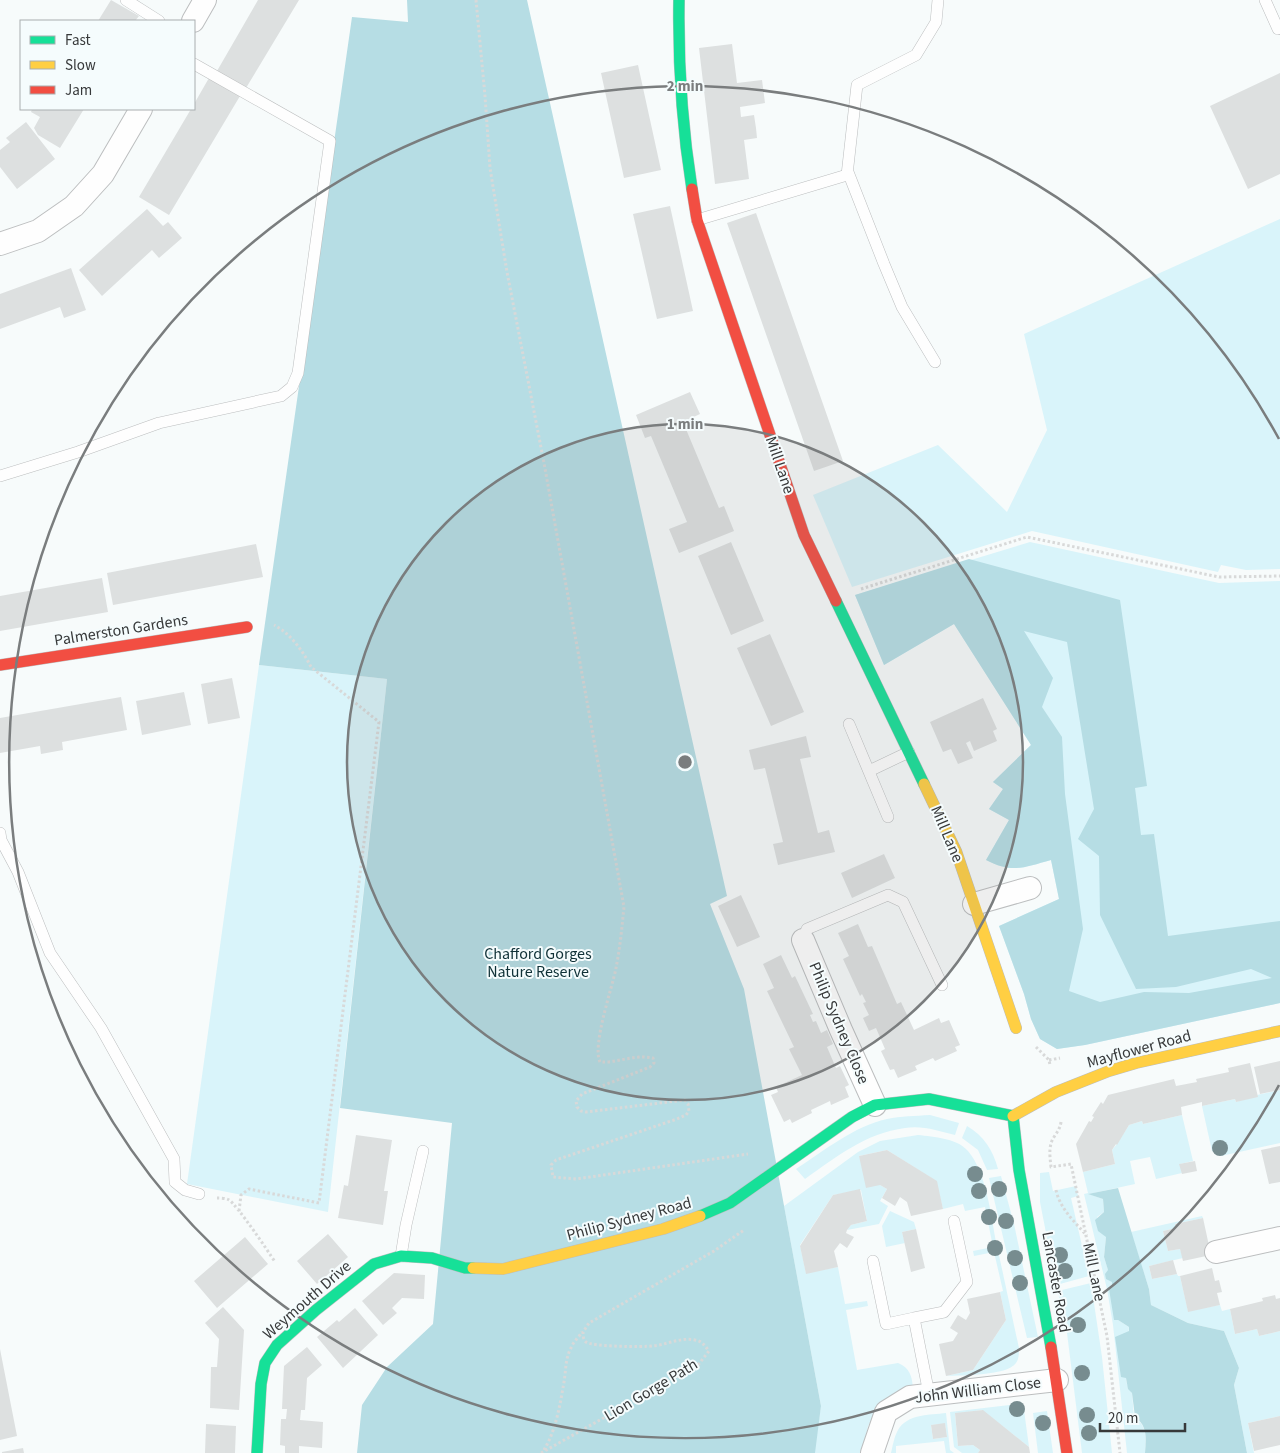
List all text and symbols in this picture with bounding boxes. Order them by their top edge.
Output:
legend [20,20,195,110]
text: Fast [65,30,91,51]
text: Slow [65,55,96,76]
text: 2 min [667,76,703,97]
text: Jam [65,80,92,101]
text: 1 min [667,414,703,435]
street label: Mill Lane [760,433,800,497]
street label: Palmerston Gardens [53,609,190,651]
centre of rings [676,753,694,771]
street label: Mill Lane [925,802,969,866]
park label: Chafford Gorges Nature Reserve [484,943,592,983]
street label: Philip Sydney Close [803,959,875,1087]
street label: Mayflower Road [1084,1025,1194,1073]
street label: Philip Sydney Road [564,1192,694,1246]
street label: Lancaster Road [1036,1230,1076,1334]
street label: Mill Lane [1077,1241,1111,1303]
street label: Weymouth Drive [258,1255,356,1345]
street label: Lion Gorge Path [600,1353,702,1427]
street label: John William Close [914,1371,1042,1409]
scale bar [1100,1400,1185,1432]
text: 20 m [1108,1408,1138,1429]

